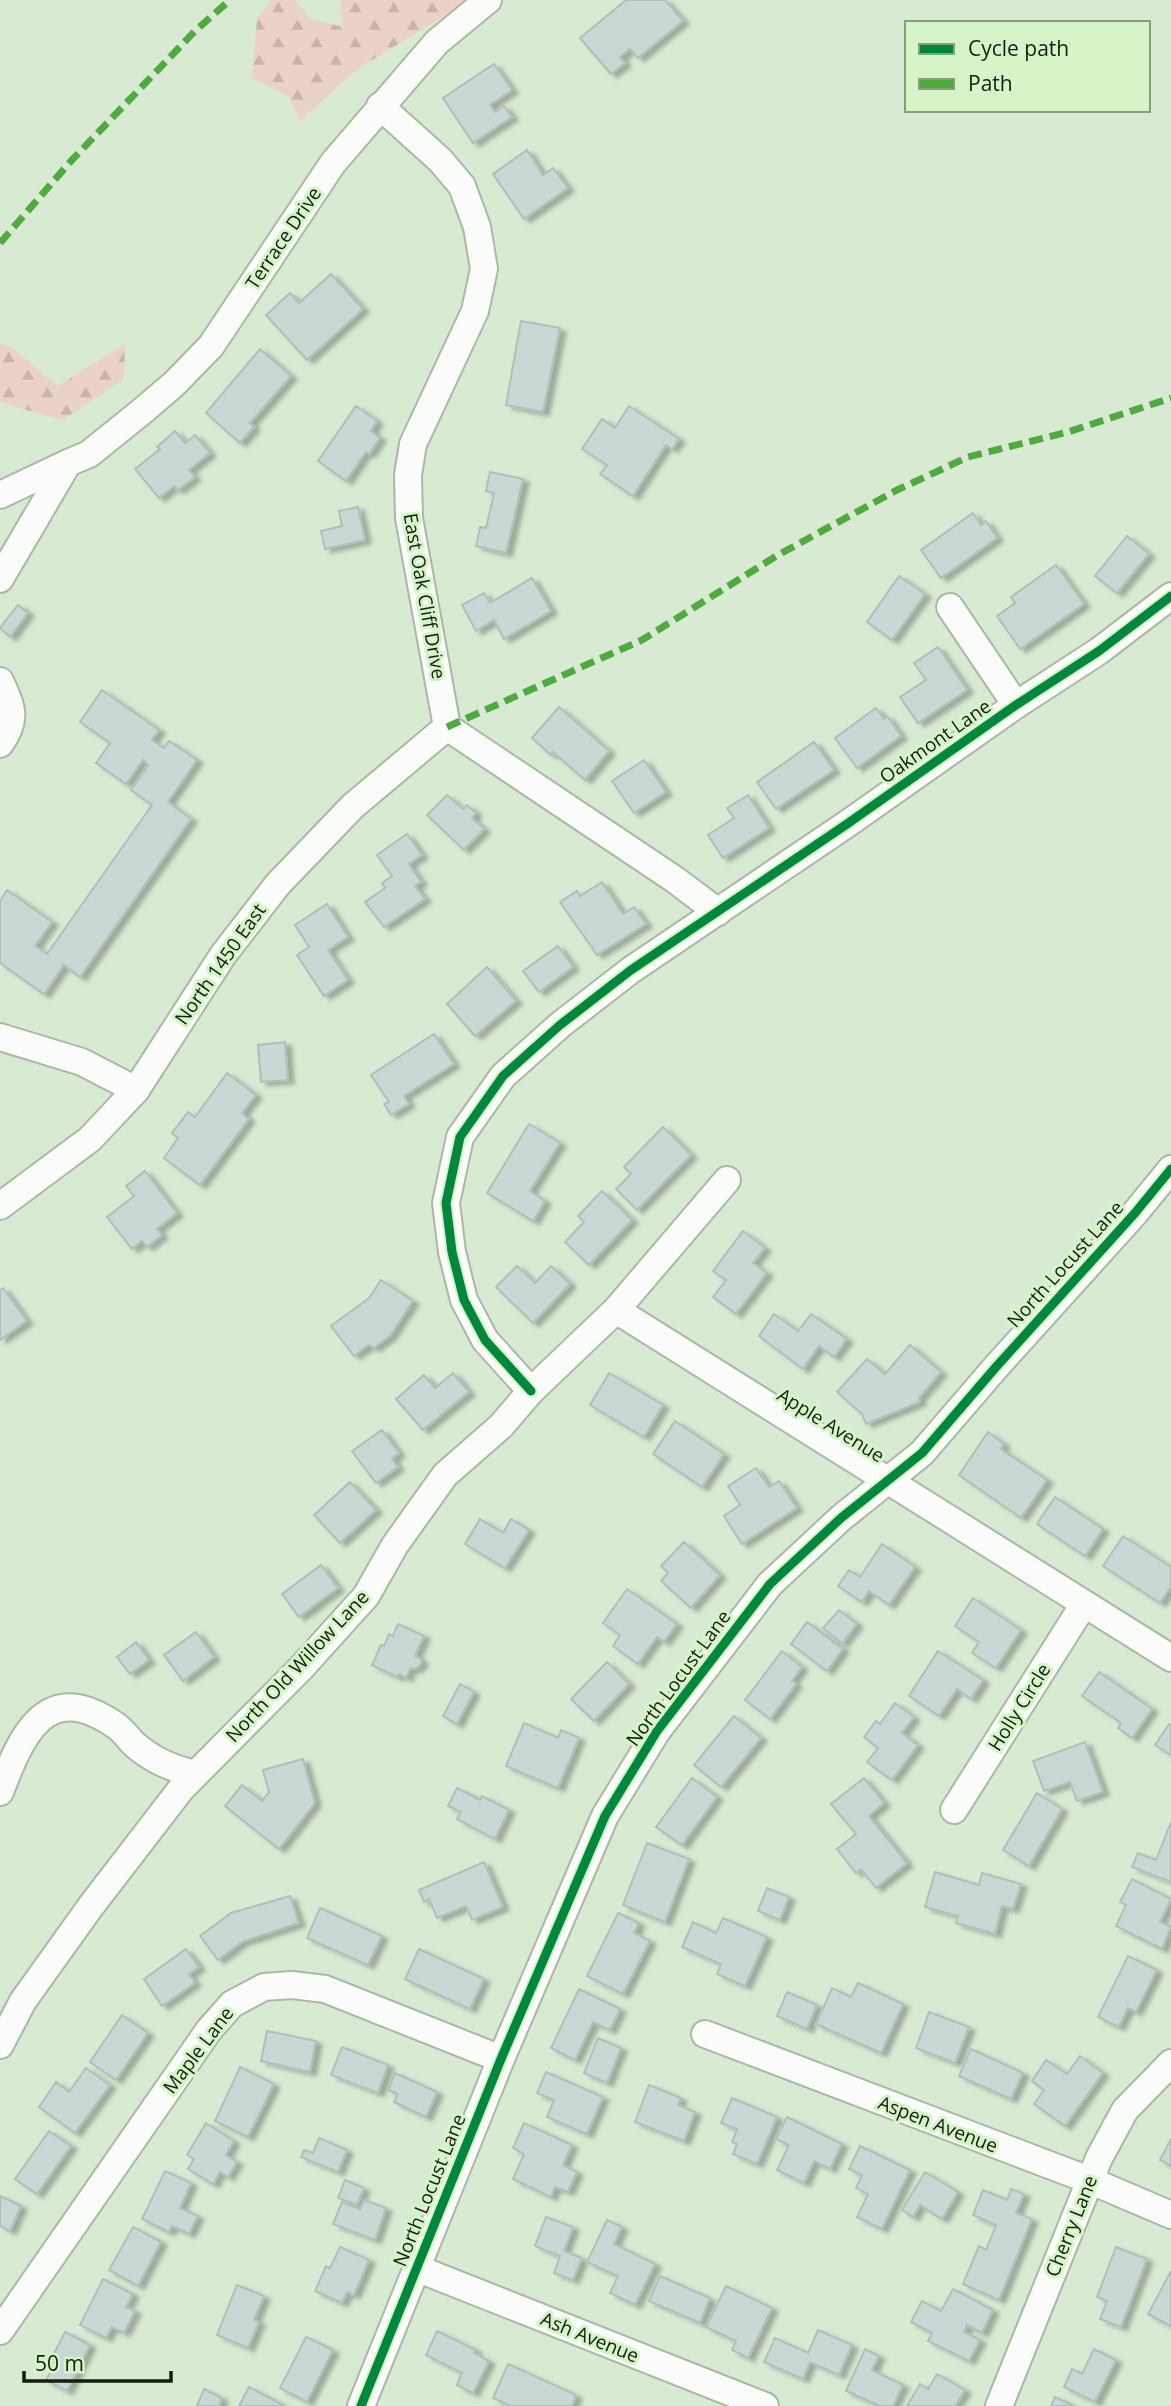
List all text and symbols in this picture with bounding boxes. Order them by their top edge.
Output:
legend [905,21,1150,112]
text: Cycle path [968,34,1069,62]
text: Path [968,69,1013,97]
street label: Terrace Drive [239,182,327,294]
street label: East Oak Cliff Drive [398,511,452,681]
street label: Oakmont Lane [874,693,996,789]
street label: North 1450 East [169,898,272,1030]
street label: North Locust Lane [1001,1195,1129,1333]
street label: Apple Avenue [772,1382,890,1468]
street label: North Old Willow Lane [220,1584,374,1748]
street label: North Locust Lane [620,1605,736,1751]
street label: Holly Circle [982,1658,1056,1756]
street label: Maple Lane [157,2001,239,2099]
street label: Aspen Avenue [874,2089,1002,2159]
street label: North Locust Lane [387,2110,471,2270]
street label: Cherry Lane [1039,2171,1103,2281]
street label: Ash Avenue [537,2306,643,2368]
scale bar [24,2340,172,2384]
text: 50 m [35,2349,84,2377]

